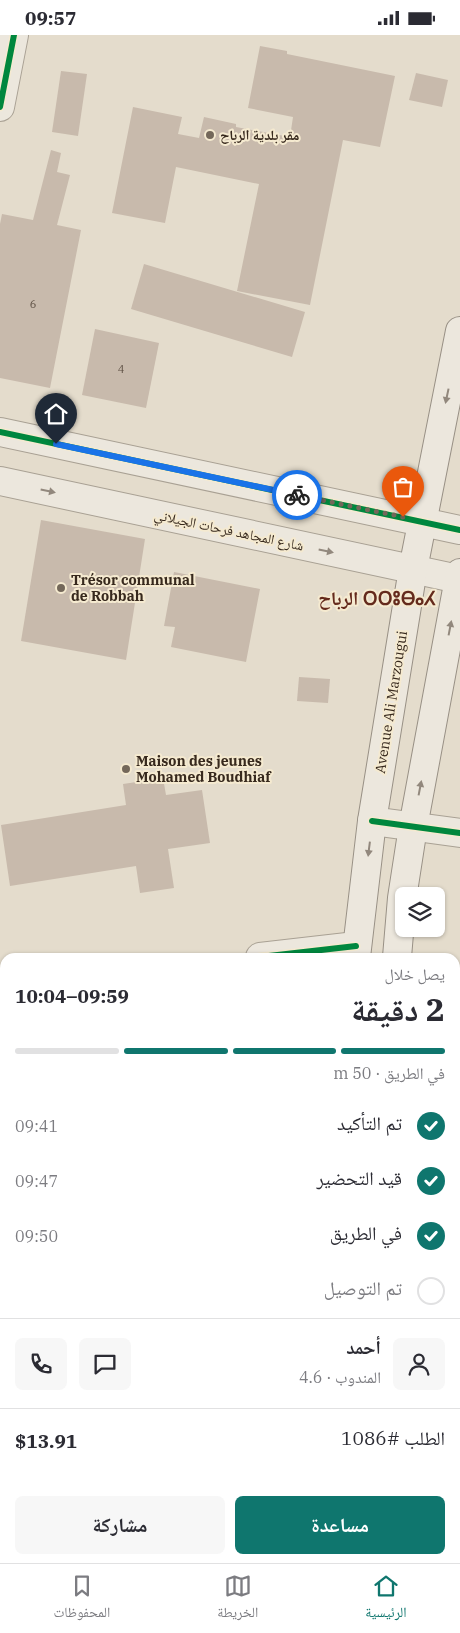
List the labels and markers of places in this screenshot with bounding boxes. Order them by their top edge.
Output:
place label: مقر بلدية الرباح [220,126,299,144]
marker: مقر بلدية الرباح [204,129,216,141]
pin [35,393,77,444]
pin [382,466,424,517]
place label: Trésor communal de Robbah [71,571,195,605]
marker: Trésor communal de Robbah [55,582,67,594]
place label: Maison des jeunes Mohamed Boudhiaf [136,752,272,786]
marker: Maison des jeunes Mohamed Boudhiaf [120,763,132,775]

